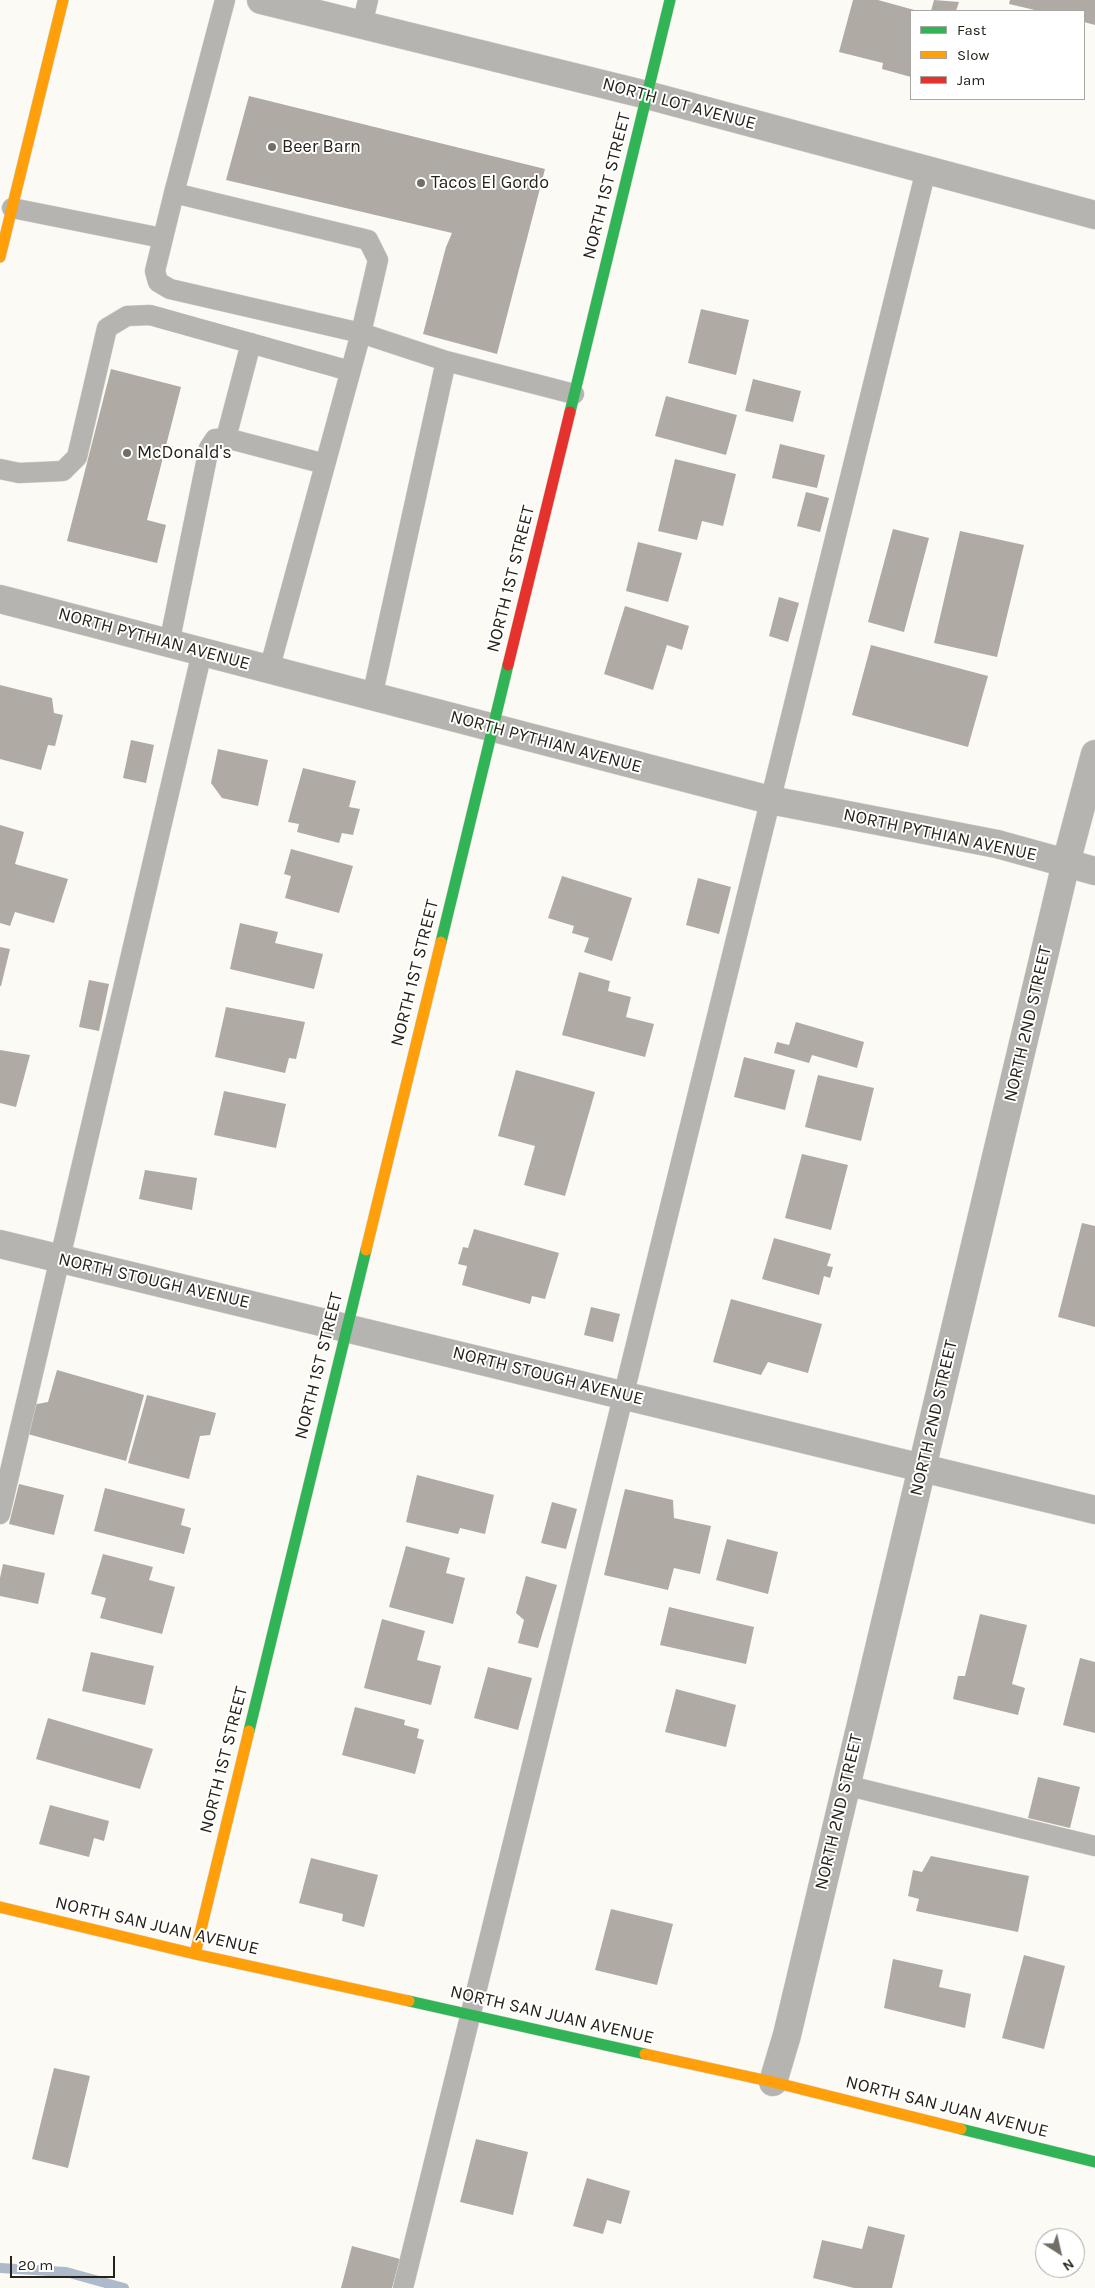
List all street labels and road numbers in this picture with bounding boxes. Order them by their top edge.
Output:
street label: NORTH LOT AVENUE [600,73,758,135]
street label: NORTH 1ST STREET [578,110,636,262]
street label: NORTH 1ST STREET [482,503,540,655]
street label: NORTH PYTHIAN AVENUE [56,603,252,675]
street label: NORTH PYTHIAN AVENUE [448,706,644,778]
street label: NORTH PYTHIAN AVENUE [841,804,1039,866]
street label: NORTH 1ST STREET [386,897,444,1049]
street label: NORTH 2ND STREET [1000,944,1056,1104]
street label: NORTH STOUGH AVENUE [56,1248,252,1314]
street label: NORTH 1ST STREET [290,1290,348,1442]
street label: NORTH 2ND STREET [906,1338,962,1498]
street label: NORTH STOUGH AVENUE [450,1342,646,1410]
street label: NORTH 1ST STREET [195,1684,253,1836]
street label: NORTH 2ND STREET [811,1732,867,1892]
street label: NORTH SAN JUAN AVENUE [53,1892,261,1960]
street label: NORTH SAN JUAN AVENUE [448,1981,656,2049]
street label: NORTH SAN JUAN AVENUE [843,2071,1051,2143]

